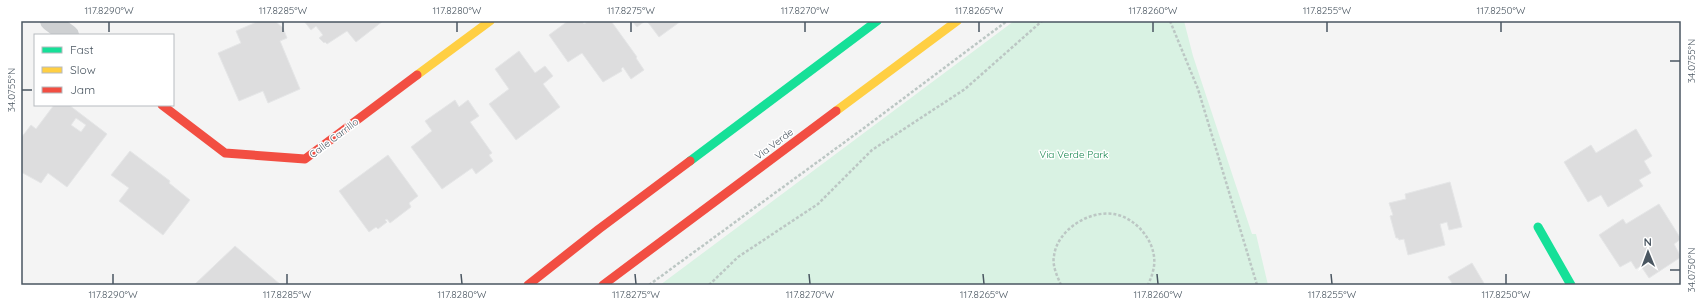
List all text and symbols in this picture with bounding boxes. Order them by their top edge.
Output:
text: 117.8290°W [84,4,134,17]
text: 117.8285°W [259,4,308,17]
text: 117.8280°W [433,4,482,17]
text: 117.8275°W [607,4,655,17]
text: 117.8270°W [781,4,830,17]
text: 117.8265°W [955,4,1004,17]
text: 117.8260°W [1129,4,1178,17]
text: 117.8255°W [1303,4,1352,17]
text: 117.8250°W [1476,4,1526,17]
legend [34,34,174,106]
text: 34.0755°N [1685,39,1698,83]
text: Fast [70,42,94,57]
text: Slow [70,62,96,77]
text: 34.0755°N [5,68,18,112]
text: Jam [70,82,95,97]
street label: Calle Carrillo [307,115,361,161]
street label: Via Verde [752,125,796,163]
park label: Via Verde Park [1040,148,1108,161]
north arrow [1628,232,1668,272]
text: N [1644,235,1652,249]
text: 34.0750°N [1685,248,1698,292]
text: 117.8290°W [88,288,138,301]
text: 117.8285°W [263,288,312,301]
text: 117.8280°W [438,288,487,301]
text: 117.8275°W [612,288,660,301]
text: 117.8270°W [786,288,835,301]
text: 117.8265°W [960,288,1009,301]
text: 117.8260°W [1134,288,1183,301]
text: 117.8255°W [1308,288,1357,301]
text: 117.8250°W [1481,288,1531,301]

